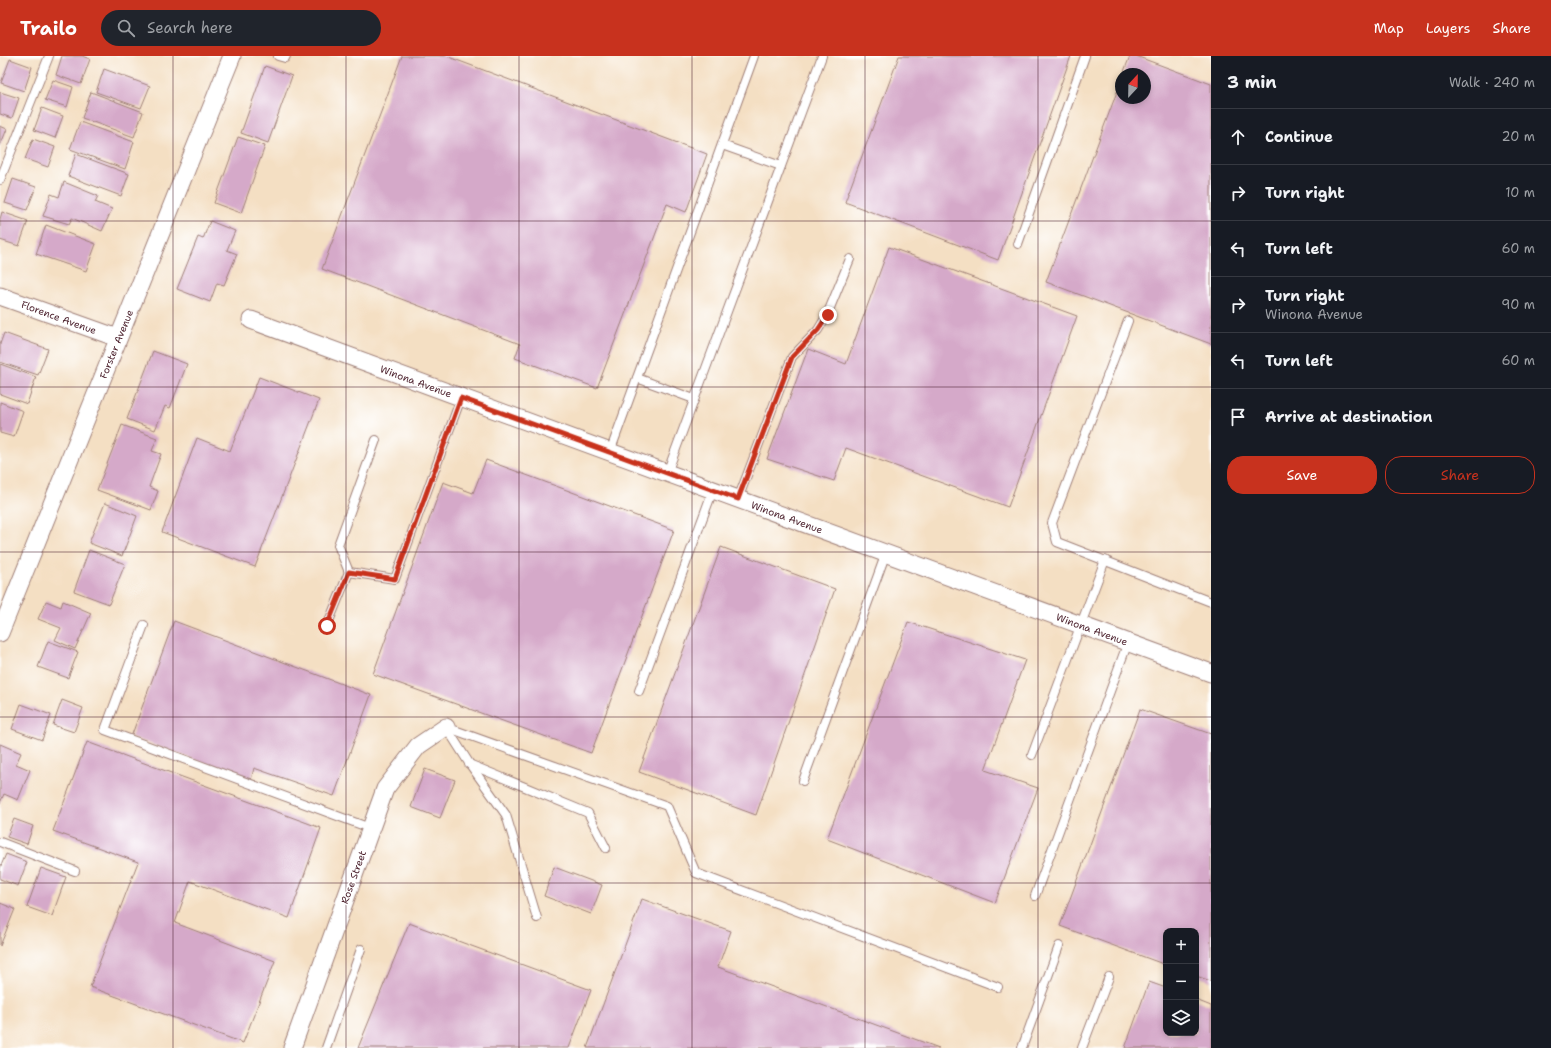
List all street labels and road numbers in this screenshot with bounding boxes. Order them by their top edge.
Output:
street label: Florence Avenue [19,298,99,337]
street label: Forster Avenue [97,308,136,381]
street label: Winona Avenue [378,362,454,401]
street label: Winona Avenue [749,498,825,537]
street label: Winona Avenue [1054,610,1130,649]
street label: Rose Street [338,849,369,906]

